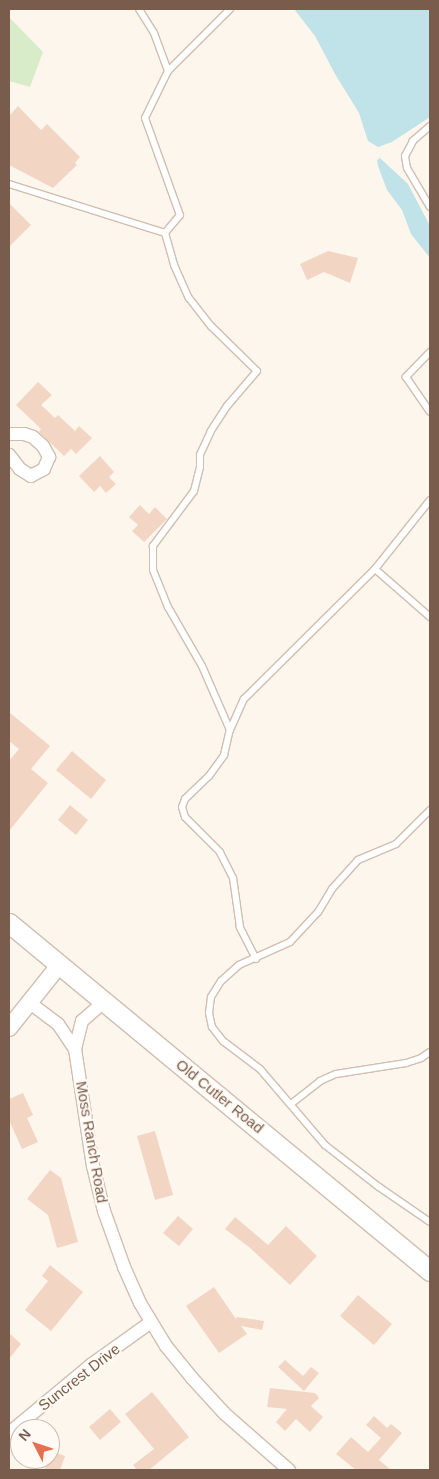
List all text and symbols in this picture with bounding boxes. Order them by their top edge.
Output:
street label: Old Cutler Road [173,1055,267,1137]
street label: Moss Ranch Road [72,1080,112,1204]
street label: Suncrest Drive [35,1340,123,1414]
north arrow [10,1419,60,1469]
text: N [15,1426,34,1444]

